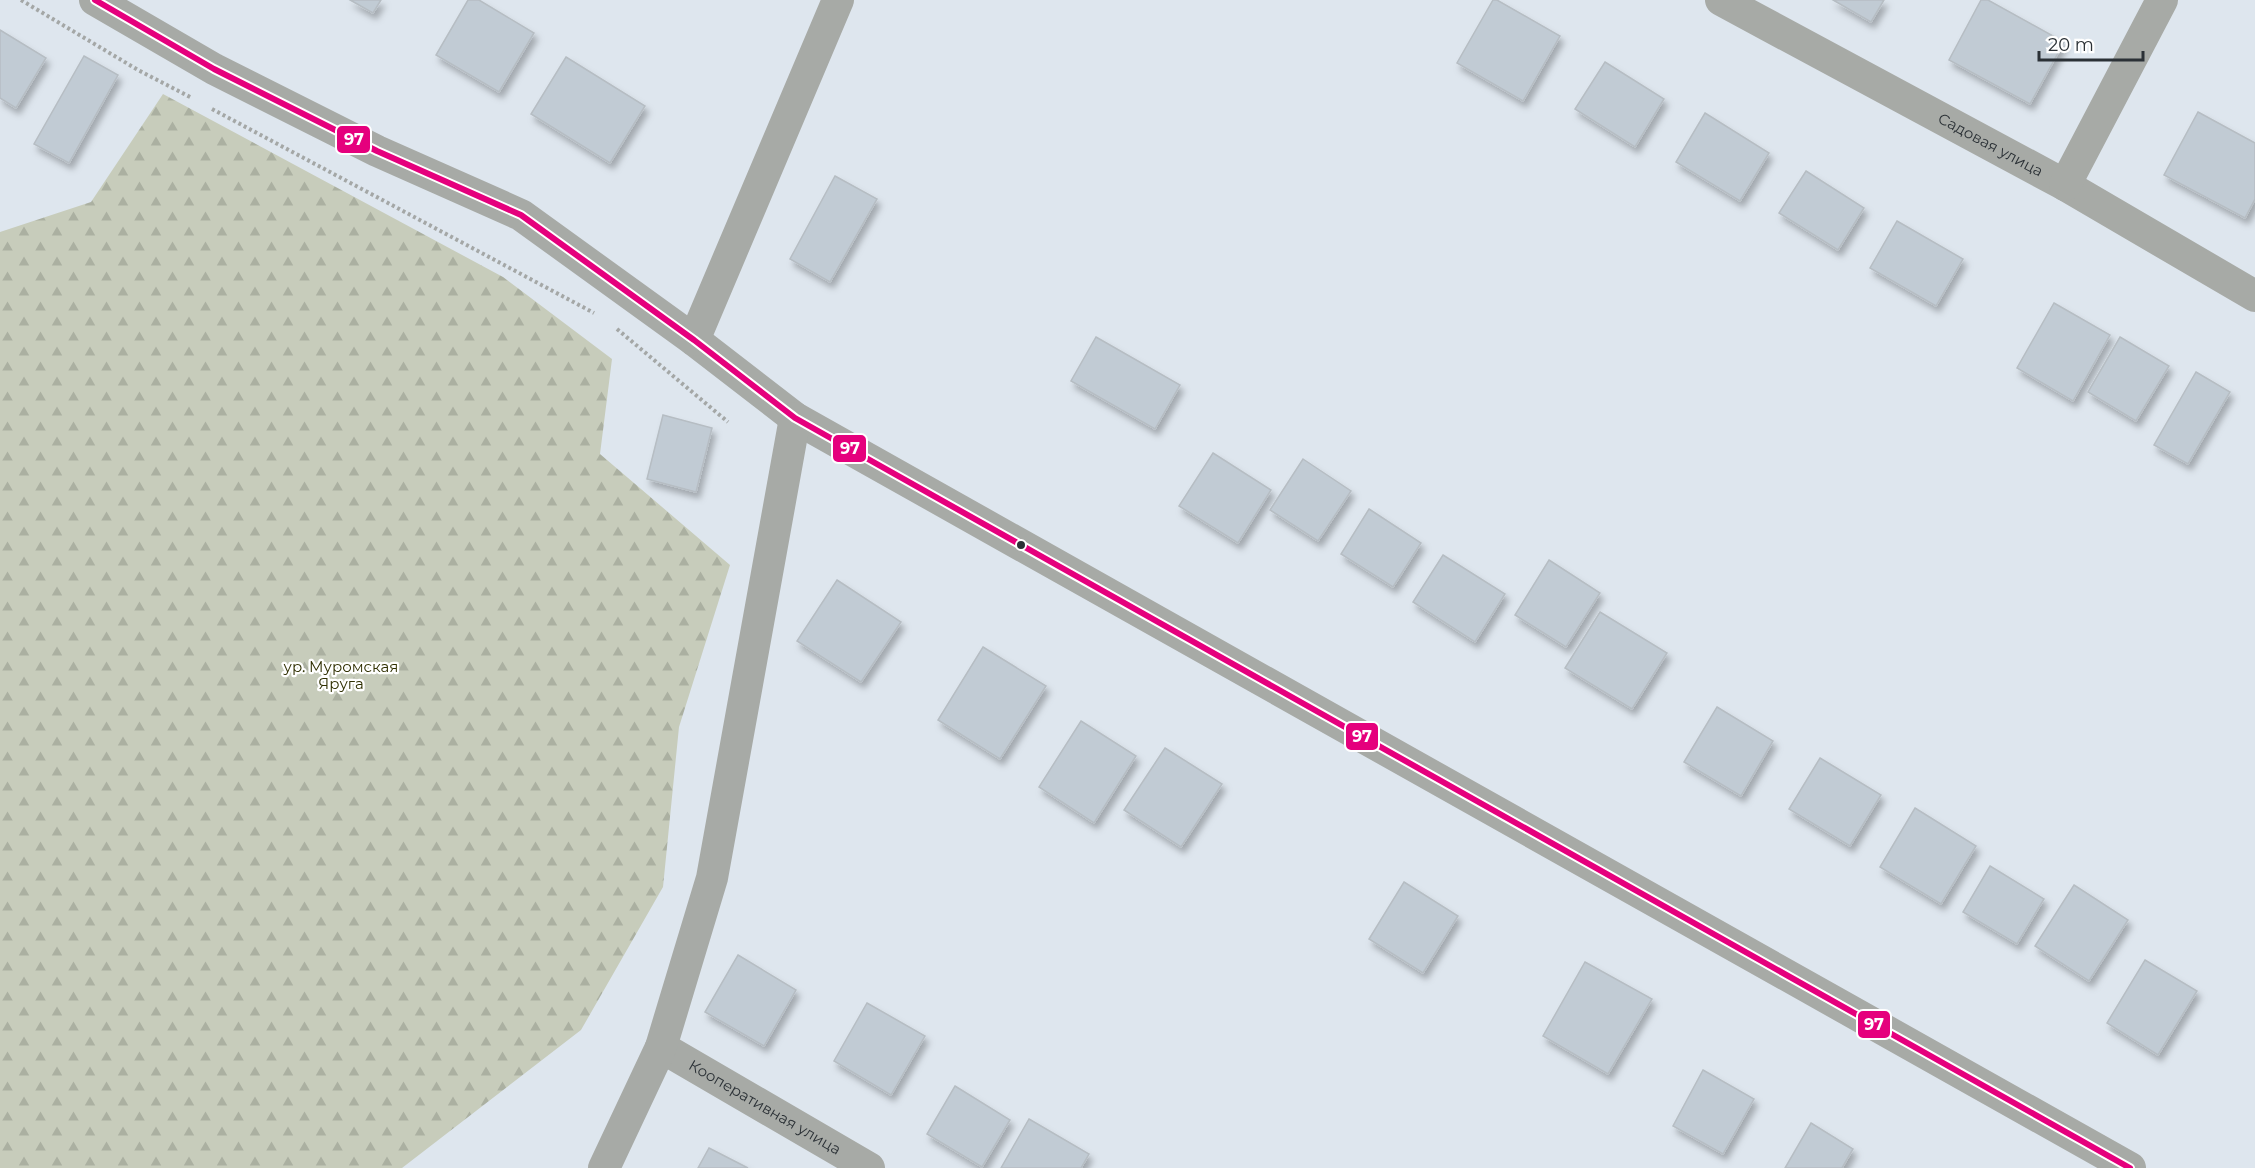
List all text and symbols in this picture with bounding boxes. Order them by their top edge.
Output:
scale bar [2039,24,2142,62]
text: 20 m [2048,34,2094,56]
street label: Садовая улица [1935,109,2047,180]
line badge: 97 [336,125,371,154]
text: 97 [344,130,364,149]
line badge: 97 [832,434,867,463]
text: 97 [840,439,860,458]
unlabelled marker [1015,539,1027,551]
park label: ур. Муромская Яруга [283,657,398,693]
line badge: 97 [1345,722,1379,751]
text: 97 [1352,727,1372,746]
line badge: 97 [1857,1010,1891,1039]
text: 97 [1864,1015,1884,1034]
street label: Кооперативная улица [685,1055,844,1159]

